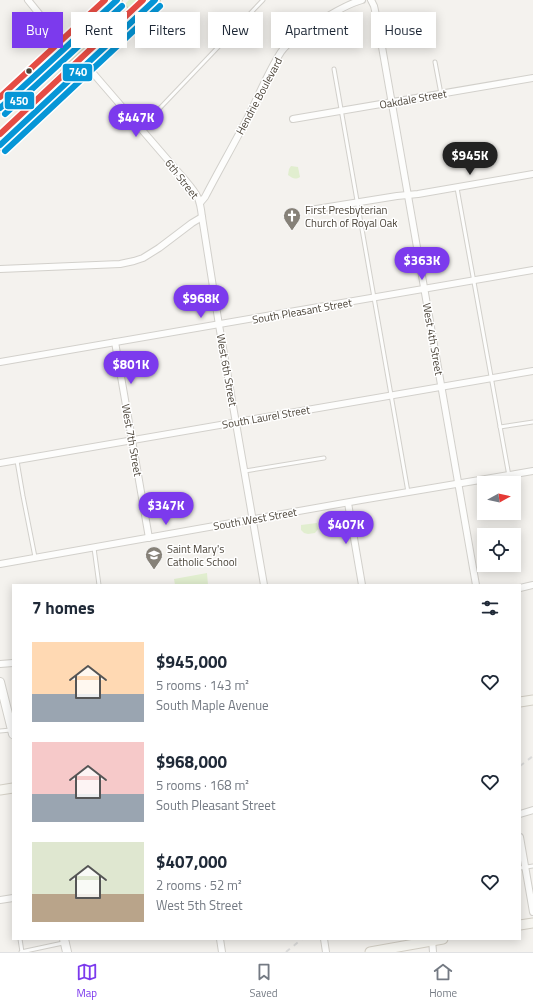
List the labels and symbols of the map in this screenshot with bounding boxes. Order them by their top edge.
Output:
street label: Hendrie Boulevard [232,54,286,137]
line badge: 740 [62,63,93,82]
text: 740 [69,64,87,80]
unlabelled marker [24,66,34,76]
street label: Oakdale Street [378,85,448,113]
line badge: 450 [4,91,35,110]
text: 450 [10,93,28,109]
pin: $447K [108,104,164,138]
pin: $945K [442,142,498,176]
street label: 6th Street [161,156,203,202]
place label: First Presbyterian Church of Royal Oak [305,202,398,231]
church icon: First Presbyterian Church of Royal Oak [282,206,302,231]
pin: $363K [394,247,450,281]
pin: $968K [173,285,229,319]
street label: South Pleasant Street [251,294,353,328]
street label: West 4th Street [419,302,447,377]
street label: West 6th Street [213,333,241,408]
pin: $801K [103,351,159,385]
street label: South Laurel Street [221,401,311,433]
street label: West 7th Street [118,403,146,478]
north arrow [477,476,521,520]
pin: $347K [138,492,194,526]
street label: South West Street [212,504,298,534]
pin: $407K [318,511,374,545]
place label: Saint Mary's Catholic School [167,541,237,570]
school or university icon: Saint Mary's Catholic School [144,545,164,570]

